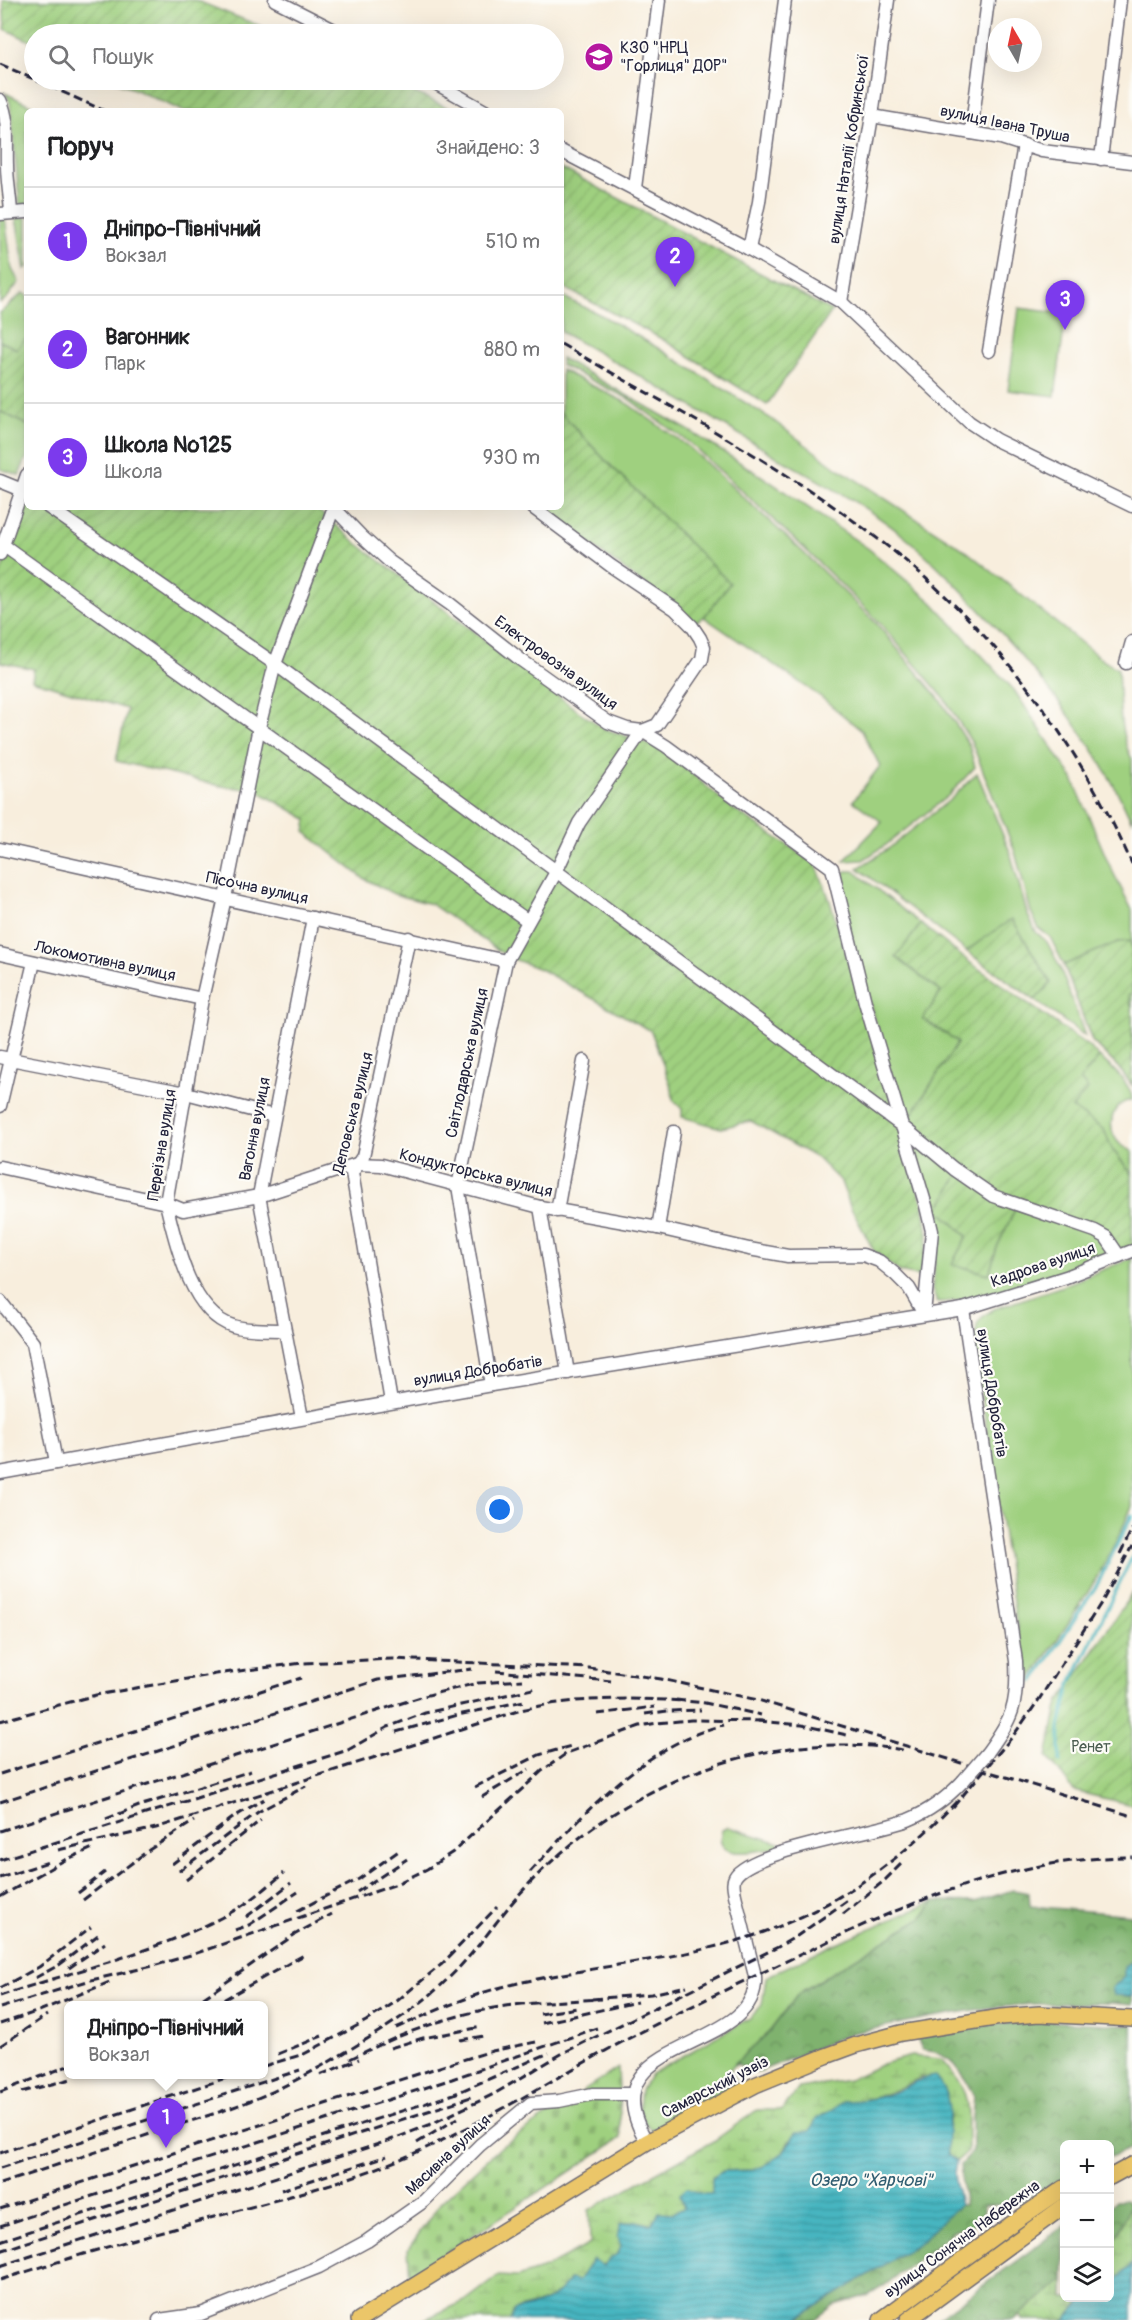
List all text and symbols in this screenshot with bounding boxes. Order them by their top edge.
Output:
north arrow [988,18,1042,72]
search box [24,24,564,90]
place label: КЗО "НРЦ "Горлиця" ДОР" [620,38,728,76]
icon: search [45,41,78,74]
school or university icon: КЗО "НРЦ "Горлиця" ДОР" [583,41,615,73]
text: Пошук [93,43,154,71]
street label: вулиця Наталії Кобринської [824,53,874,245]
street label: вулиця Івана Труша [938,100,1072,148]
text: Поруч [48,131,114,163]
text: Знайдено: 3 [436,135,540,160]
text: Дніпро-Північний [105,215,261,243]
text: 1 [64,229,71,254]
text: 510 m [486,229,540,254]
pin: 2 [656,238,694,287]
text: Вокзал [105,243,167,268]
pin: 3 [1046,280,1084,330]
text: Вагонник [105,323,190,351]
text: 2 [62,337,73,362]
text: 880 m [484,337,540,362]
text: Парк [105,351,146,376]
text: Школа №125 [105,431,232,459]
text: 3 [62,445,73,470]
text: 930 m [483,445,540,470]
text: Школа [105,459,162,484]
street label: Електровозна вулиця [490,611,622,715]
street label: Пісочна вулиця [204,867,310,909]
street label: Локомотивна вулиця [32,936,177,986]
street label: Світлодарська вулиця [441,986,493,1140]
street label: Деповська вулиця [328,1050,378,1177]
street label: Вагонна вулиця [235,1075,275,1183]
street label: Переїзна вулиця [143,1088,181,1202]
street label: Кондукторська вулиця [397,1144,555,1202]
street label: Кадрова вулиця [988,1238,1098,1292]
street label: вулиця Добробатів [972,1327,1012,1459]
street label: вулиця Добробатів [412,1351,544,1391]
your location [485,1495,514,1524]
park label: Ренет [1071,1737,1111,1757]
popup [64,2001,268,2079]
text: Дніпро-Північний [88,2014,244,2042]
text: Вокзал [88,2042,150,2067]
street label: Самарський узвіз [658,2051,772,2123]
pin: 1 [146,2098,186,2148]
street label: Масивна вулиця [401,2111,495,2199]
map controls [1060,2140,1114,2302]
button: + [1060,2140,1114,2194]
water label: Озеро "Харчові" [809,2169,934,2192]
street label: вулиця Сонячна Набережна [880,2176,1044,2302]
button: − [1060,2194,1114,2248]
button: layers [1060,2248,1114,2302]

